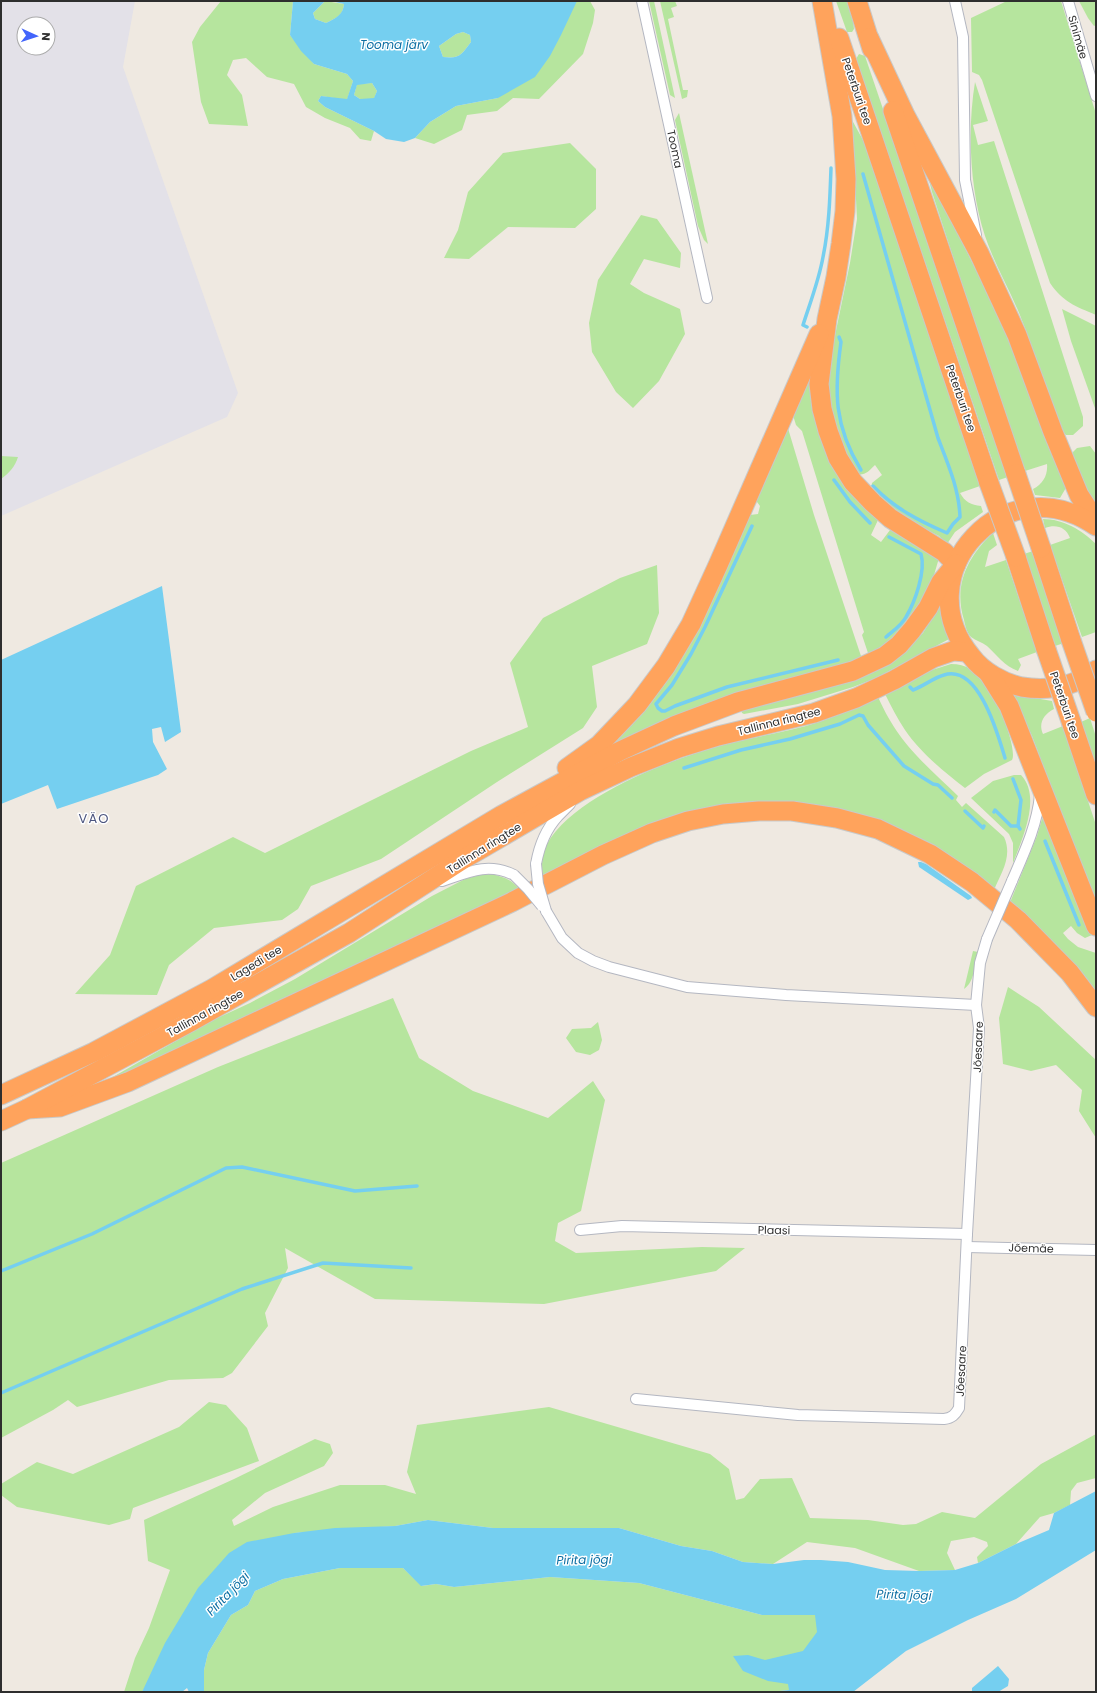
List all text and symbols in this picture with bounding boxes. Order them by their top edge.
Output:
street label: Sinimäe [1064,13,1092,61]
north arrow [16,16,56,56]
text: N [38,32,54,41]
water label: Tooma järv [360,36,429,53]
street label: Peterburi tee [838,55,876,127]
street label: Tooma [663,128,687,170]
street label: Peterburi tee [942,362,980,434]
street label: Peterburi tee [1046,669,1084,741]
street label: Tallinna ringtee [736,703,822,739]
district label: VÄO [79,809,109,828]
street label: Tallinna ringtee [444,819,524,877]
street label: Lagedi tee [227,941,285,985]
street label: Tallinna ringtee [164,985,246,1041]
street label: Jõesaare [969,1021,987,1073]
street label: Plaasi [758,1222,791,1238]
street label: Jõemäe [1008,1239,1054,1257]
street label: Jõesaare [952,1345,970,1397]
water label: Pirita jõgi [556,1551,613,1568]
water label: Pirita jõgi [202,1567,254,1619]
water label: Pirita jõgi [876,1585,933,1604]

